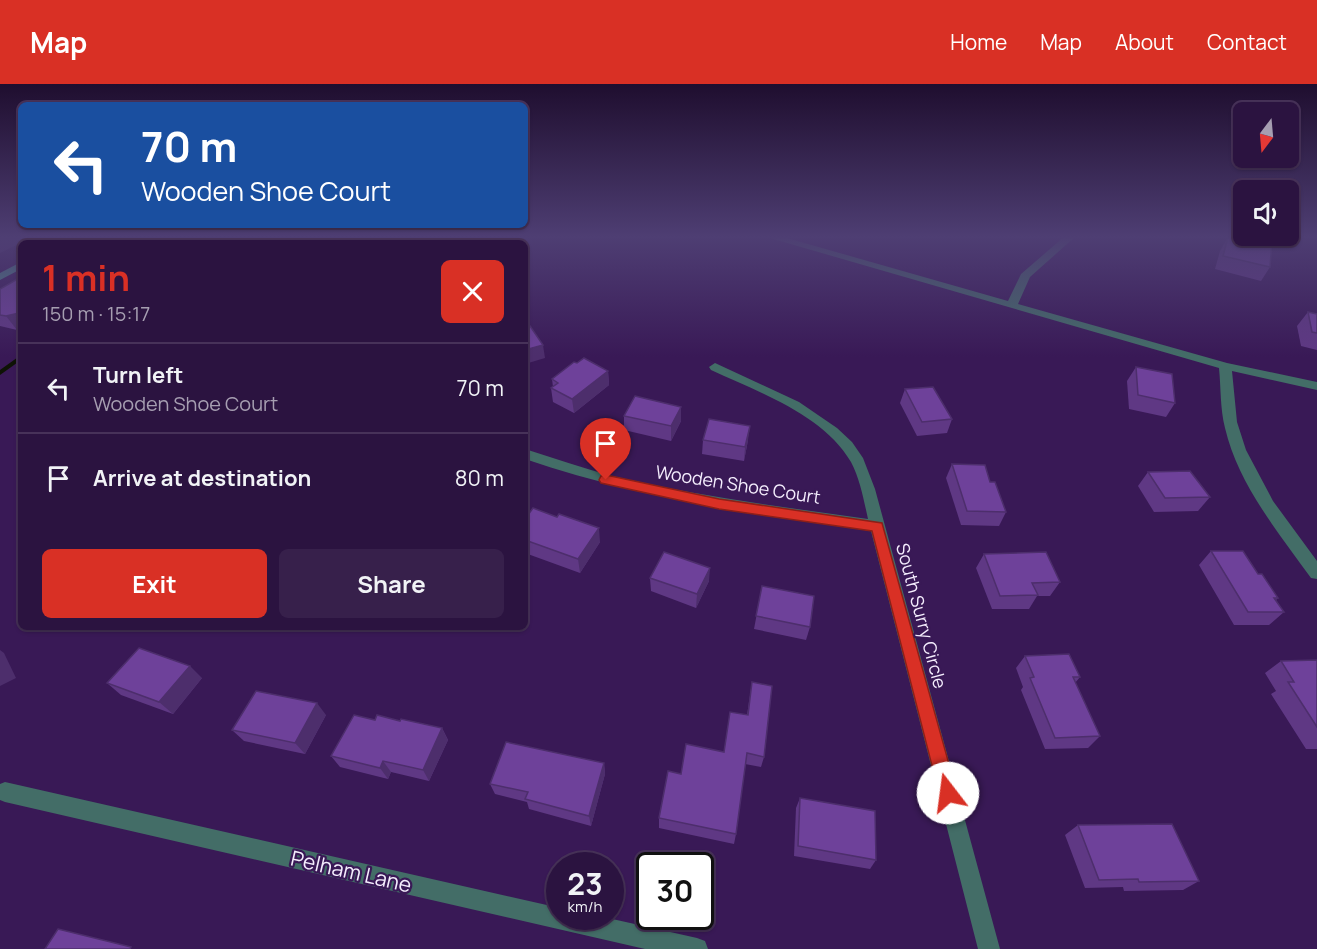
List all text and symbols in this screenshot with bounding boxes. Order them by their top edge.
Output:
text: Map [30,23,87,61]
text: Home [950,28,1007,56]
text: Map [1040,28,1082,56]
text: About [1115,28,1174,56]
text: Contact [1207,28,1287,56]
north arrow [1233,102,1299,168]
map controls [1233,102,1299,246]
text: 70 m [141,117,237,175]
icon: left [42,126,120,204]
text: Wooden Shoe Court [141,172,391,209]
button: sound [1233,180,1299,246]
text: 1 min [42,253,130,302]
button: close [441,260,504,323]
text: 150 m · 15:17 [42,300,150,327]
text: Turn left [93,360,183,390]
icon: left [42,372,75,405]
text: 70 m [456,373,504,403]
text: Wooden Shoe Court [93,390,278,417]
pin [580,418,631,480]
icon: arrive [589,427,622,460]
street label: Wooden Shoe Court [654,459,822,509]
icon: arrive [42,462,75,495]
text: Arrive at destination [93,463,311,493]
text: 80 m [455,463,504,493]
street label: South Surry Circle [891,540,953,691]
button: Exit [42,549,267,618]
button: Share [279,549,504,618]
position arrow [916,761,980,825]
street label: Pelham Lane [288,844,414,899]
speed limit sign: 30 [636,852,714,930]
text: 23 [567,863,603,904]
text: km/h [568,896,602,917]

